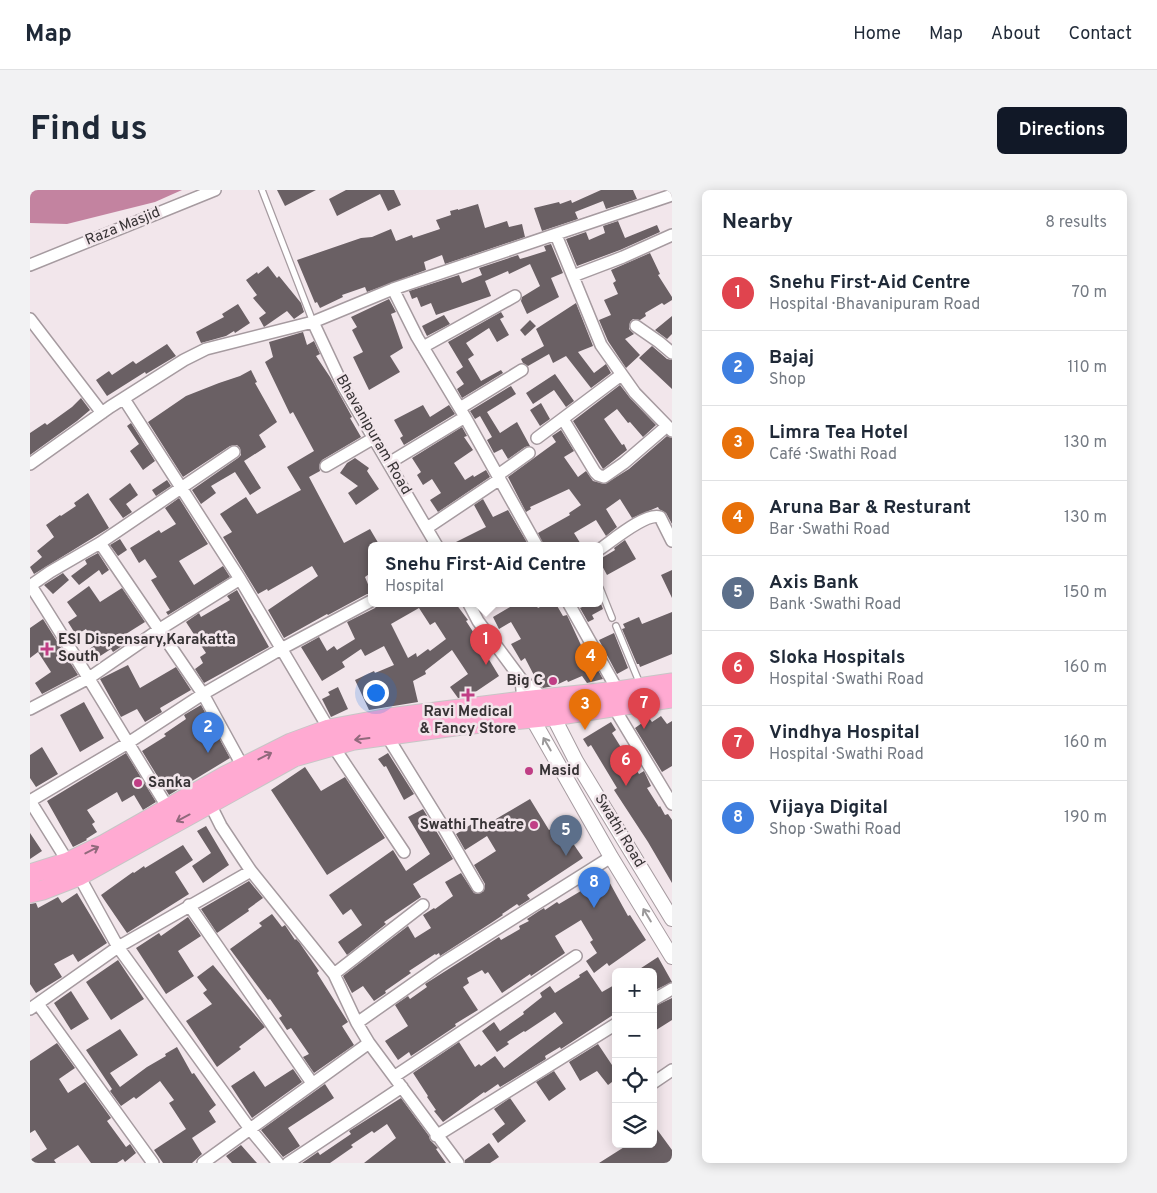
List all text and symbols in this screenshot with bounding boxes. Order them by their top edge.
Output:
text: Map [25,20,72,50]
text: Home [853,23,901,46]
text: Map [929,23,963,46]
text: About [991,23,1040,46]
text: Contact [1068,23,1132,46]
button: Directions [997,107,1127,154]
text: Find us [30,108,148,152]
street label: Raza Masjid [83,203,163,251]
text: Nearby [722,209,793,236]
text: 8 results [1045,213,1107,233]
text: Snehu First-Aid Centre [769,271,970,295]
text: 1 [735,283,741,303]
text: 70 m [1072,283,1107,303]
text: Hospital · Bhavanipuram Road [769,295,980,315]
text: Bajaj [769,346,814,370]
text: 2 [733,358,743,378]
text: 110 m [1067,358,1107,378]
text: Shop [769,370,806,390]
street label: Bhavanipuram Road [331,372,415,498]
text: Limra Tea Hotel [769,421,908,445]
text: 3 [733,433,743,453]
text: 130 m [1064,433,1107,453]
text: Café · Swathi Road [769,445,897,465]
text: Aruna Bar & Resturant [769,496,971,520]
text: 4 [733,508,743,528]
text: 130 m [1064,508,1107,528]
text: Bar · Swathi Road [769,520,890,540]
popup [368,542,603,607]
text: Snehu First-Aid Centre [385,553,586,577]
text: Axis Bank [769,571,859,595]
text: Hospital [385,577,444,597]
text: 5 [733,583,743,603]
text: 150 m [1064,583,1107,603]
text: Bank · Swathi Road [769,595,901,615]
pin: 1 [470,624,502,665]
place label: ESI Dispensary,Karakatta South [58,631,236,667]
pin: 4 [575,641,607,682]
marker: ESI Dispensary,Karakatta South [40,642,54,656]
text: Sloka Hospitals [769,646,905,670]
text: 6 [733,658,743,678]
text: 160 m [1064,658,1107,678]
text: Hospital · Swathi Road [769,670,924,690]
place label: Big C [506,672,543,691]
marker: Big C [547,675,559,687]
your location [363,680,389,706]
pin: 7 [628,688,660,729]
marker: Ravi Medical & Fancy Store [462,689,474,701]
pin: 3 [569,689,601,730]
place label: Ravi Medical & Fancy Store [420,703,516,739]
pin: 2 [192,712,224,753]
text: Vindhya Hospital [769,721,920,745]
text: 7 [734,733,742,753]
text: 160 m [1064,733,1107,753]
one-way arrow [355,734,371,744]
one-way arrow [542,737,552,752]
pin: 6 [610,745,642,786]
text: Hospital · Swathi Road [769,745,924,765]
one-way arrow [257,751,272,760]
place label: Masid [539,762,580,781]
marker: Masid [523,765,535,777]
place label: Sanka [148,774,191,793]
marker: Sanka [132,777,144,789]
street label: Swathi Road [590,791,648,871]
text: Vijaya Digital [769,796,888,820]
text: 8 [733,808,743,828]
text: 190 m [1064,808,1107,828]
one-way arrow [176,814,191,823]
pin: 5 [550,815,582,856]
place label: Swathi Theatre [420,816,524,835]
marker: Swathi Theatre [528,819,540,831]
text: Shop · Swathi Road [769,820,901,840]
one-way arrow [84,845,99,855]
pin: 8 [578,867,610,908]
one-way arrow [641,908,652,922]
map controls [612,968,657,1148]
button: + [612,968,657,1013]
button: − [612,1013,657,1058]
button: locate [612,1058,657,1103]
button: layers [612,1103,657,1148]

